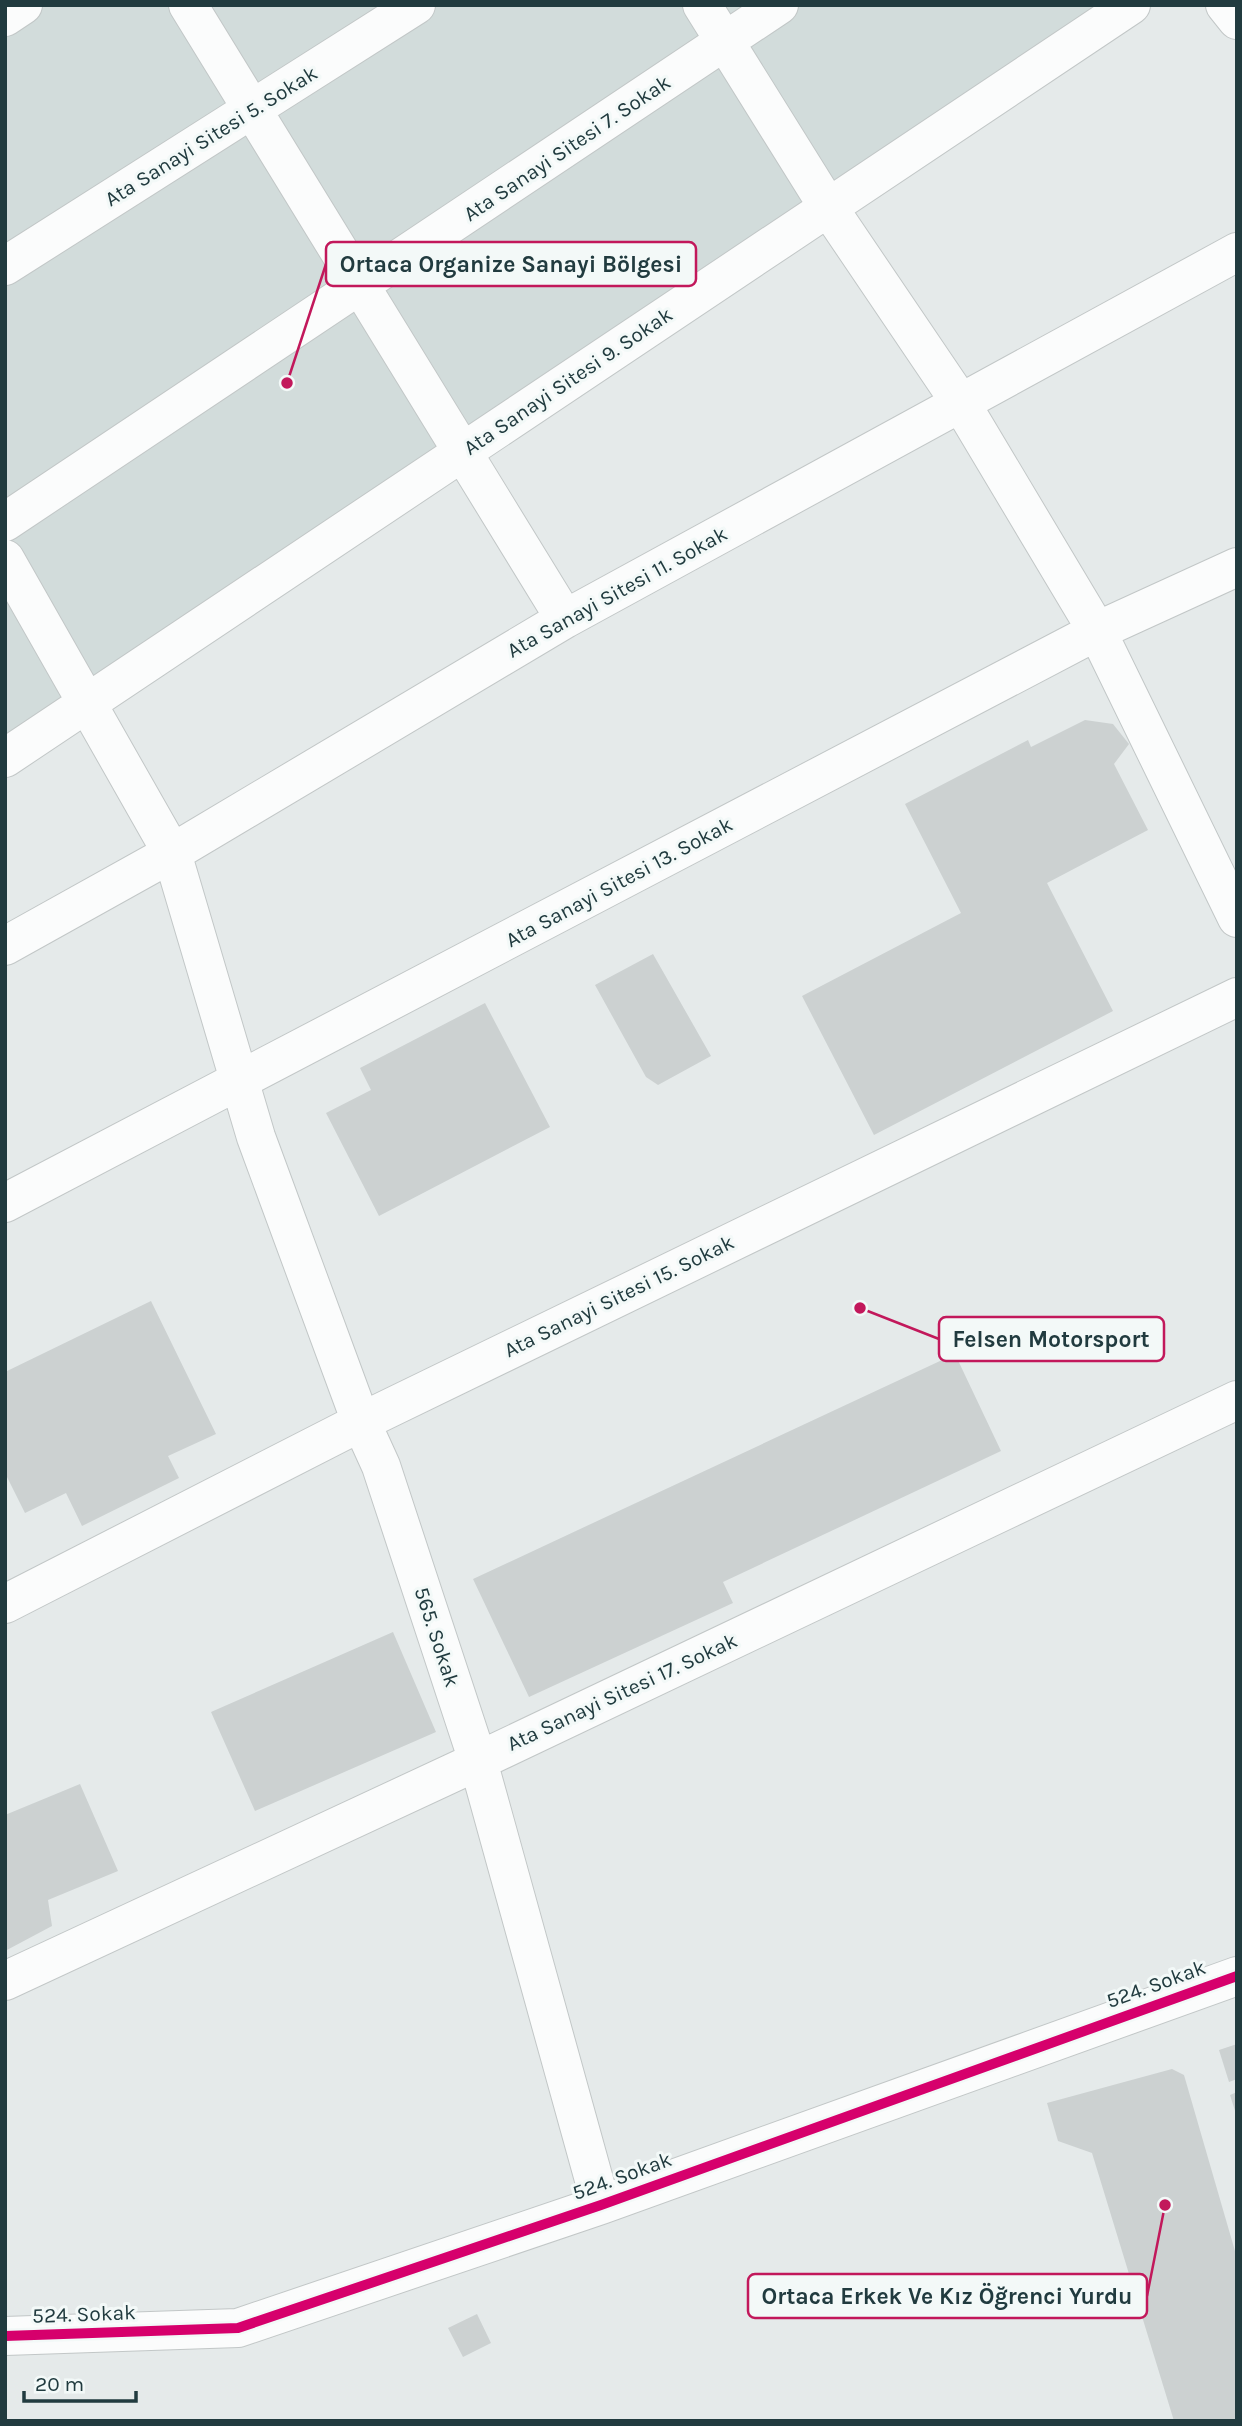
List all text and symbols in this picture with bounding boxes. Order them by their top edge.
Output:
street label: Ata Sanayi Sitesi 5. Sokak [100,61,322,211]
street label: Ata Sanayi Sitesi 7. Sokak [459,70,675,226]
callout: Ortaca Organize Sanayi Bölgesi [326,242,696,286]
text: Ortaca Organize Sanayi Bölgesi [340,251,682,278]
street label: Ata Sanayi Sitesi 9. Sokak [459,302,677,460]
street label: Ata Sanayi Sitesi 11. Sokak [503,521,731,663]
street label: Ata Sanayi Sitesi 13. Sokak [501,812,737,952]
street label: Ata Sanayi Sitesi 15. Sokak [500,1230,738,1362]
callout: Felsen Motorsport [939,1317,1164,1361]
text: Felsen Motorsport [952,1326,1150,1353]
street label: 565. Sokak [410,1584,465,1690]
street label: Ata Sanayi Sitesi 17. Sokak [503,1628,741,1756]
street label: 524. Sokak [1103,1955,1209,2013]
street label: 524. Sokak [569,2147,675,2205]
callout: Ortaca Erkek Ve Kız Öğrenci Yurdu [748,2274,1147,2318]
text: Ortaca Erkek Ve Kız Öğrenci Yurdu [762,2282,1132,2310]
street label: 524. Sokak [32,2300,136,2328]
scale bar [24,2360,136,2404]
text: 20 m [35,2372,84,2396]

